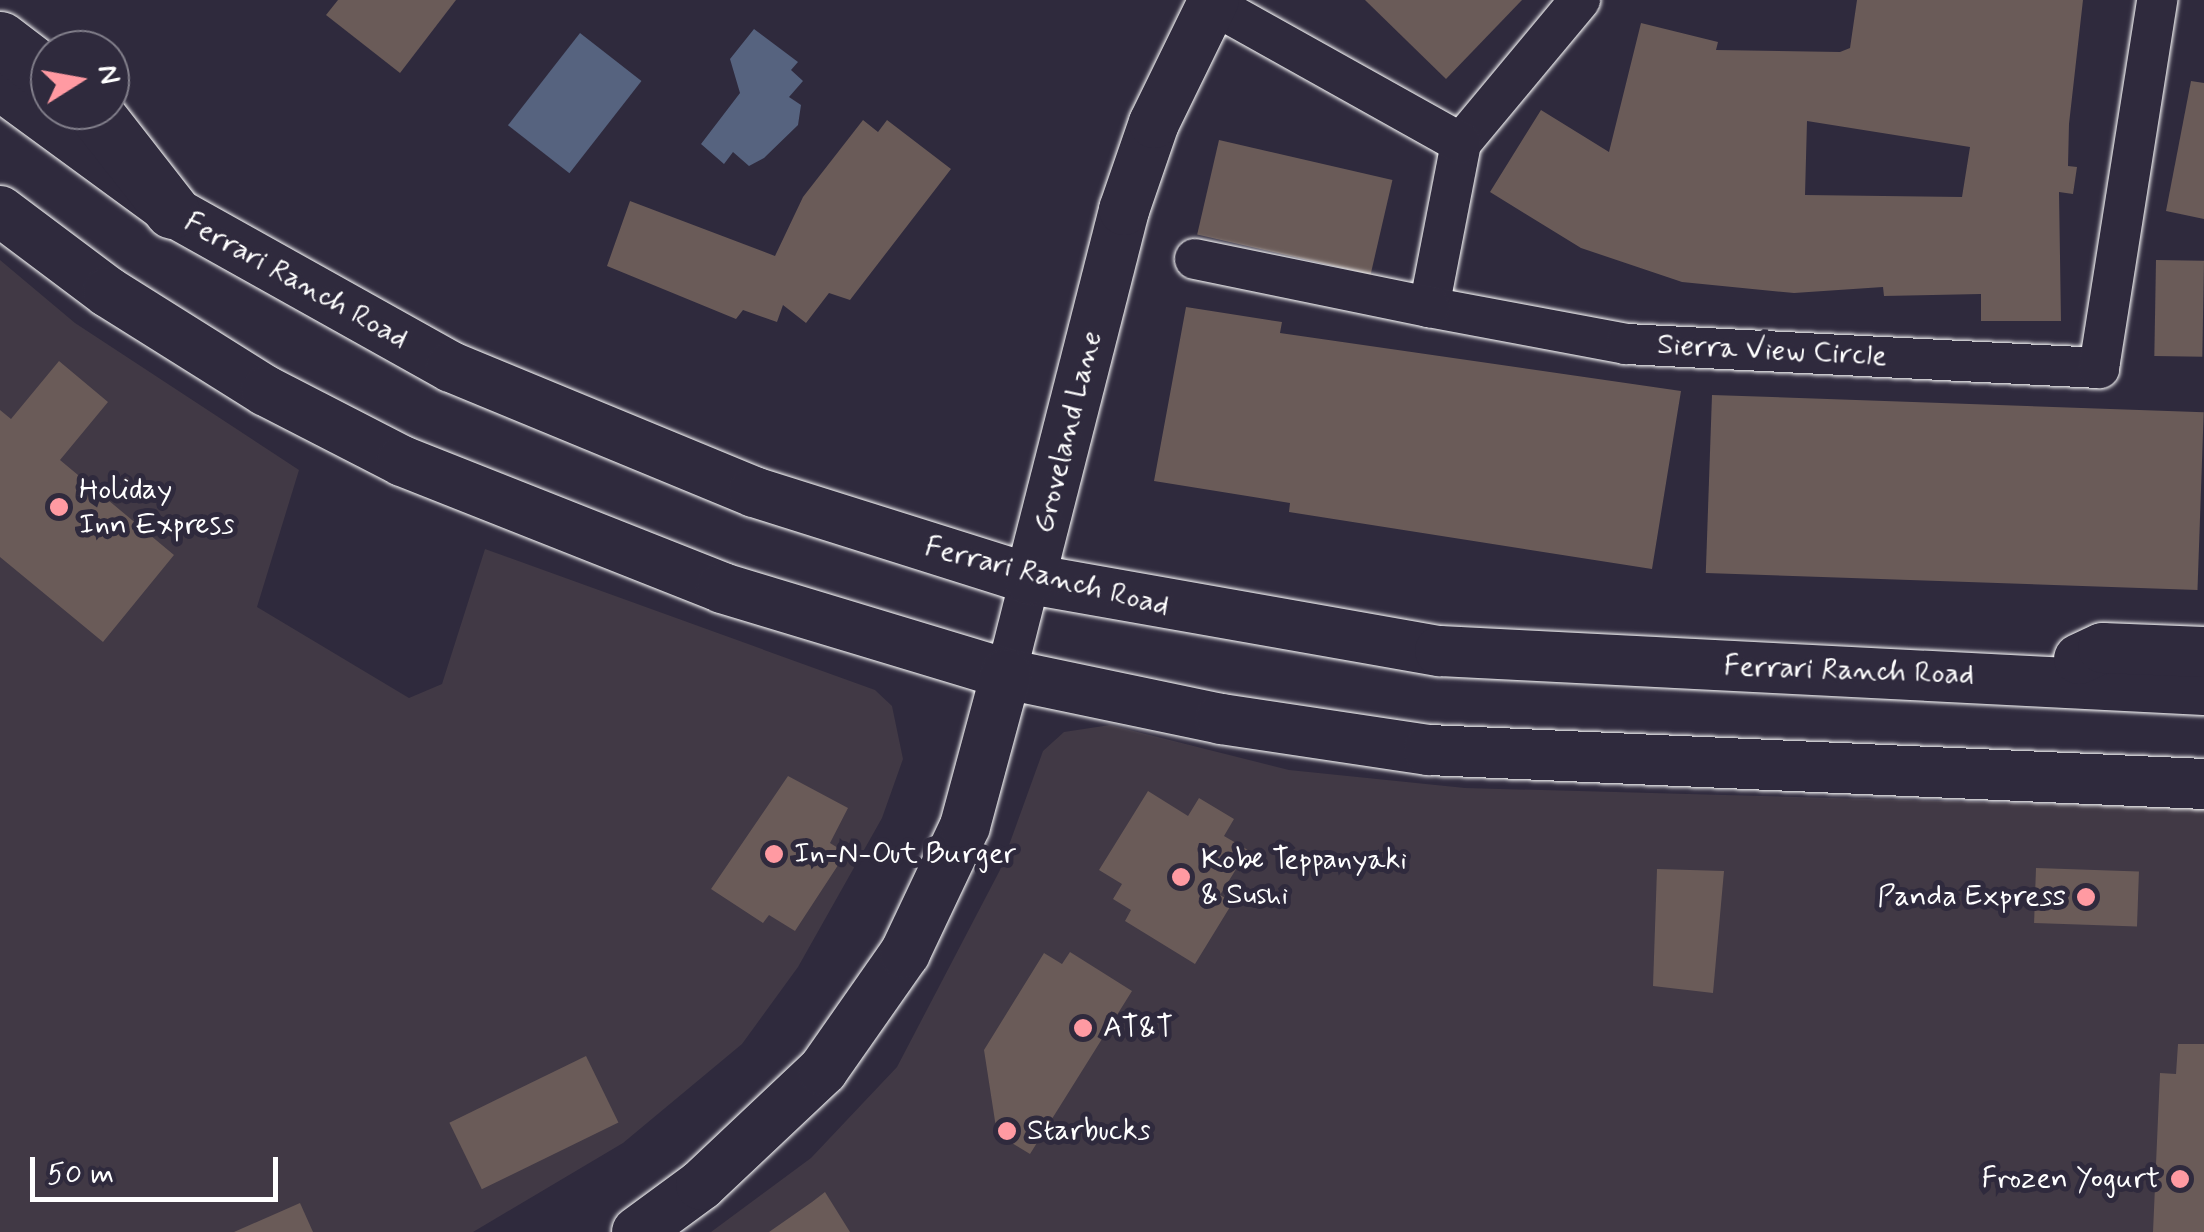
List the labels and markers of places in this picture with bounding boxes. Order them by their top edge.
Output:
place label: Holiday Inn Express [79,472,237,542]
marker: Holiday Inn Express [48,496,70,518]
place label: In-N-Out Burger [794,836,1013,872]
place label: Kobe Teppanyaki & Sushi [1201,842,1407,912]
marker: In-N-Out Burger [763,843,785,865]
marker: Kobe Teppanyaki & Sushi [1170,866,1192,888]
place label: Panda Express [1876,879,2066,915]
marker: Panda Express [2075,886,2097,908]
place label: AT&T [1103,1010,1173,1046]
marker: AT&T [1072,1017,1094,1039]
place label: Starbucks [1027,1113,1151,1149]
marker: Starbucks [996,1120,1018,1142]
place label: Frozen Yogurt [1978,1161,2160,1197]
marker: Frozen Yogurt [2169,1168,2191,1190]

